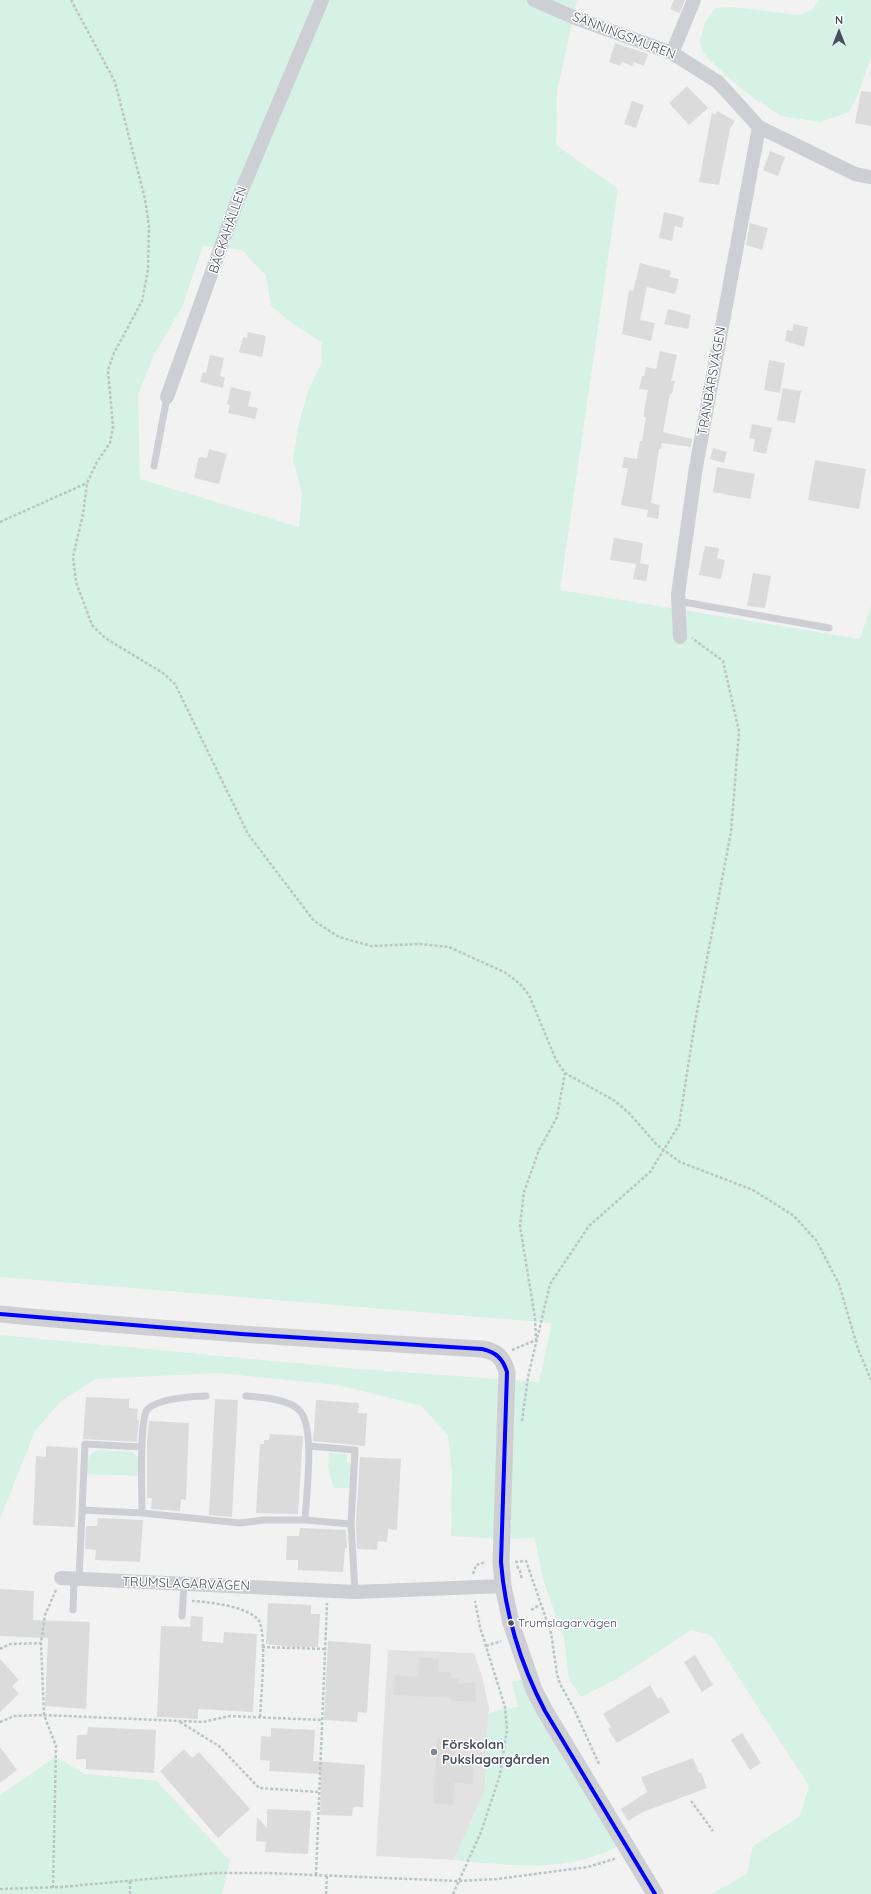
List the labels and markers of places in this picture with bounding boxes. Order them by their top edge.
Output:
place label: Trumslagarvägen [518,1616,617,1630]
marker: Trumslagarvägen [506,1618,516,1628]
place label: Förskolan Pukslagargården [442,1737,550,1768]
marker: Förskolan Pukslagargården [429,1747,439,1757]

